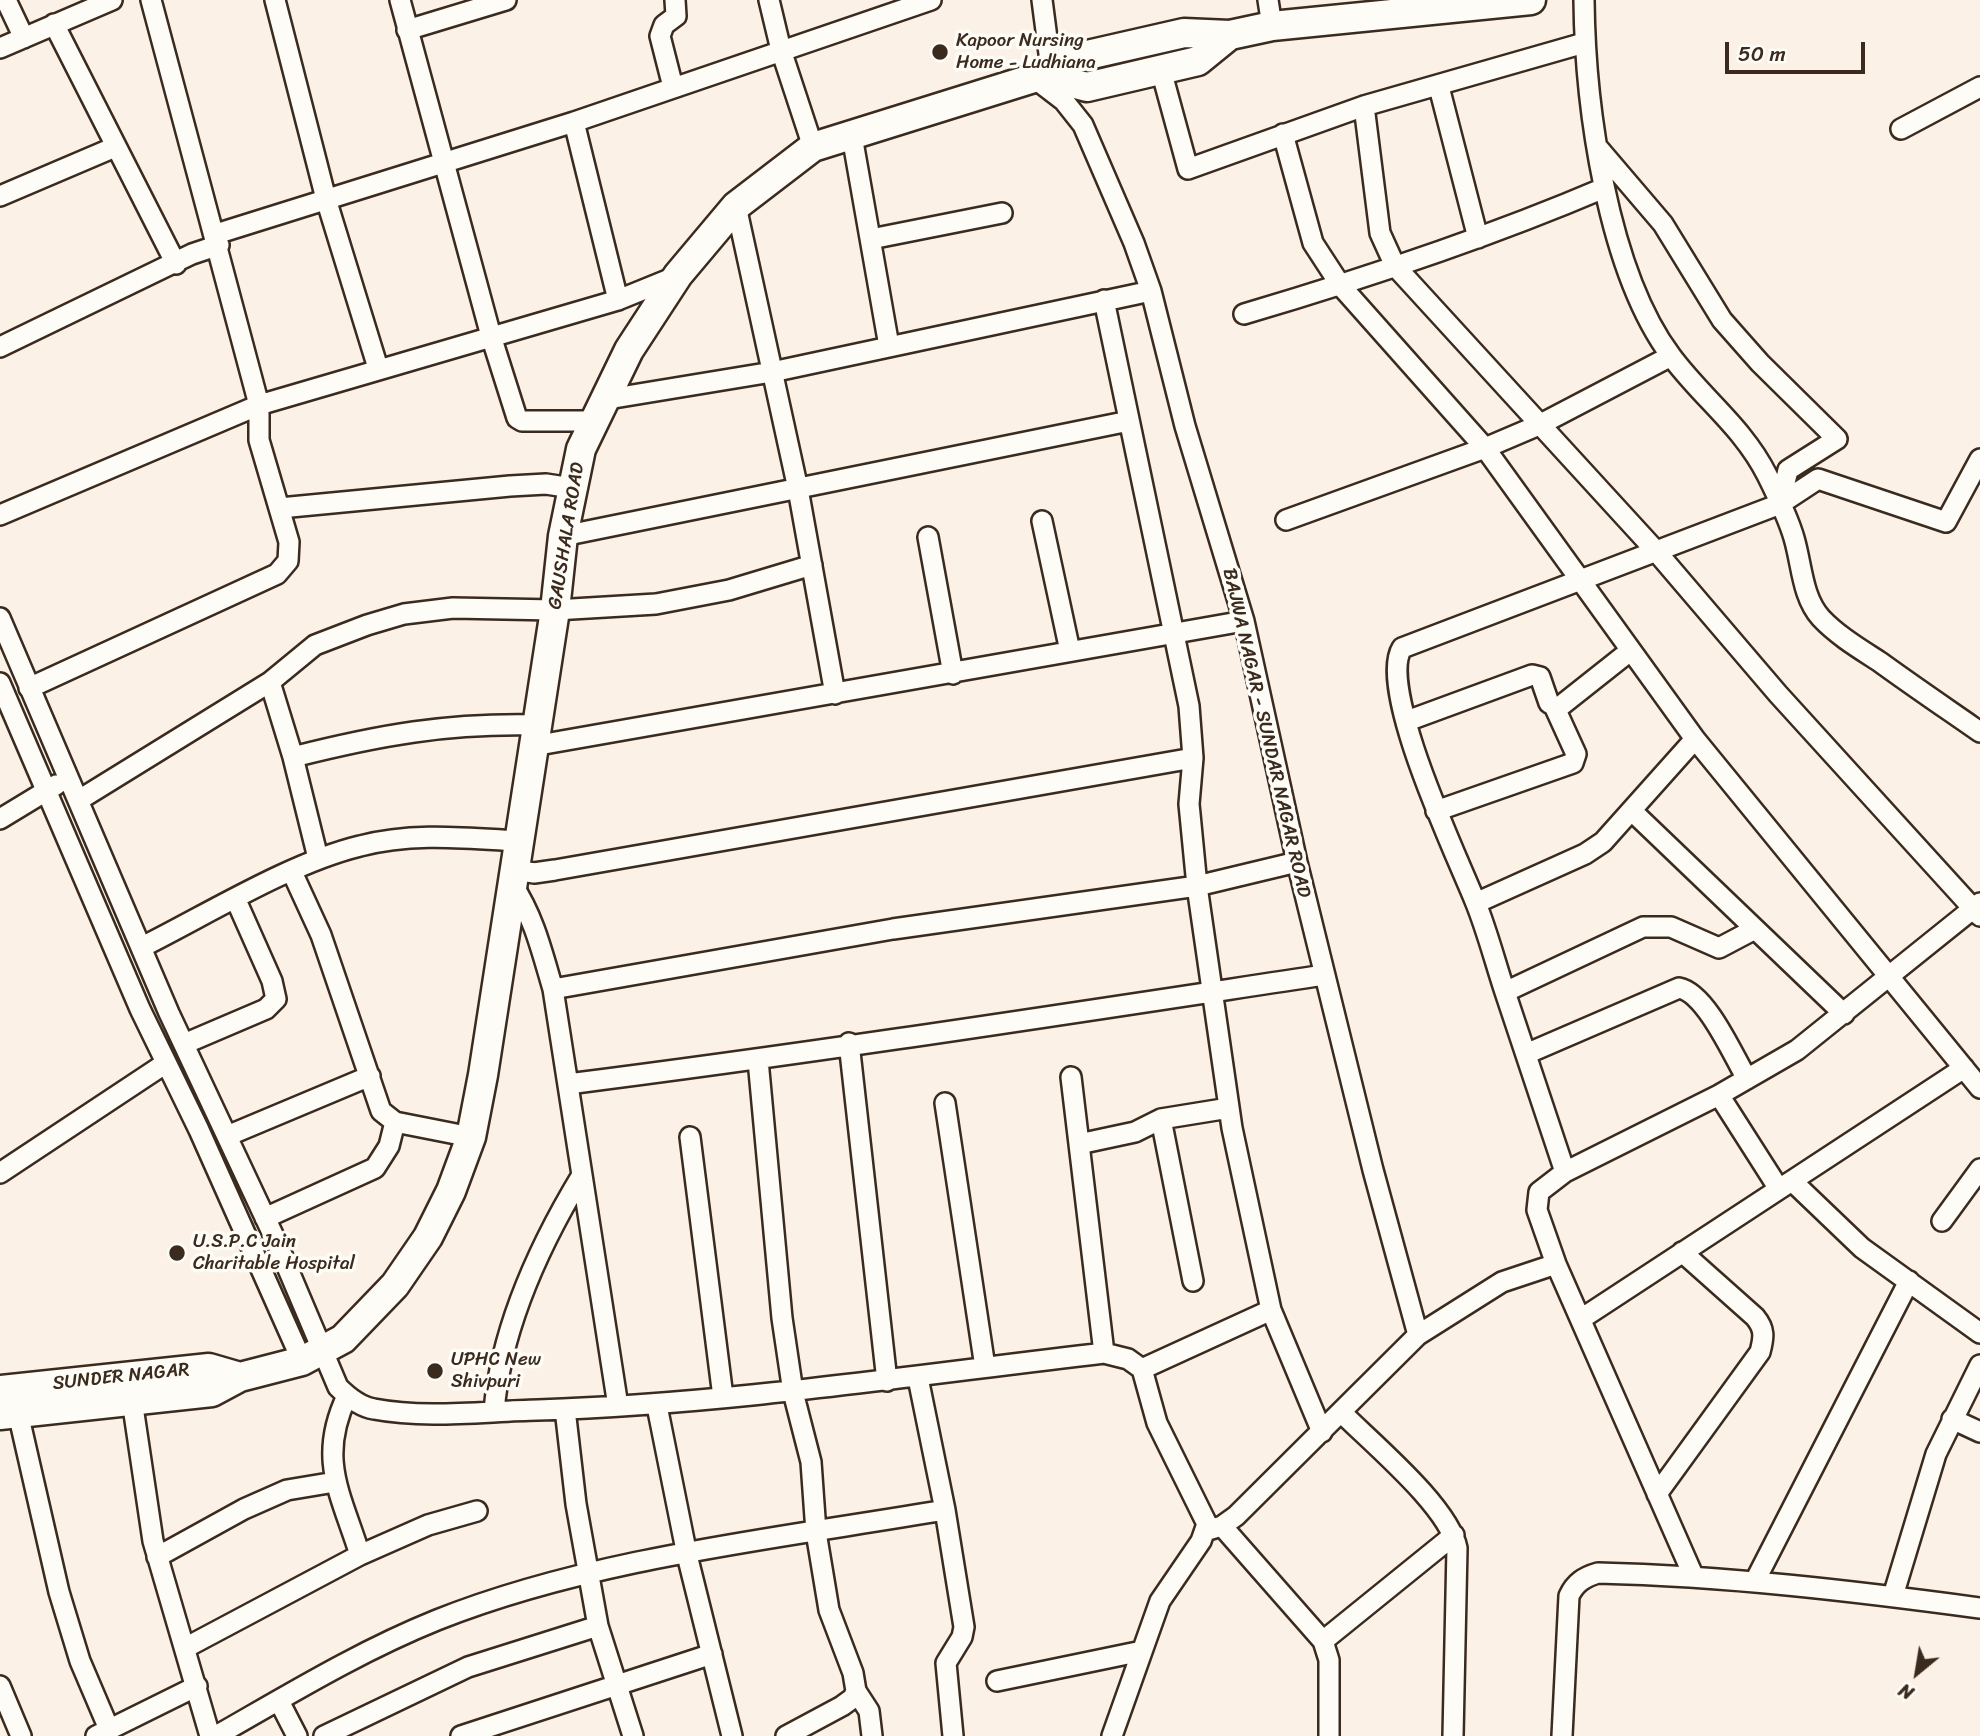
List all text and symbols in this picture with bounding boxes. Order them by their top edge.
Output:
scale bar [1728,28,1868,72]
place label: Kapoor Nursing Home - Ludhiana [956,30,1096,74]
text: 50 m [1738,35,1786,73]
marker: Kapoor Nursing Home - Ludhiana [930,42,950,62]
street label: GAUSHALA ROAD [544,461,590,611]
street label: BAJWA NAGAR - SUNDAR NAGAR ROAD [1217,566,1315,900]
place label: U.S.P.C Jain Charitable Hospital [193,1231,355,1275]
marker: U.S.P.C Jain Charitable Hospital [167,1243,187,1263]
place label: UPHC New Shivpuri [451,1349,541,1393]
street label: SUNDER NAGAR [51,1358,191,1396]
marker: UPHC New Shivpuri [425,1361,445,1381]
north arrow [1882,1638,1952,1708]
text: N [1892,1674,1920,1709]

